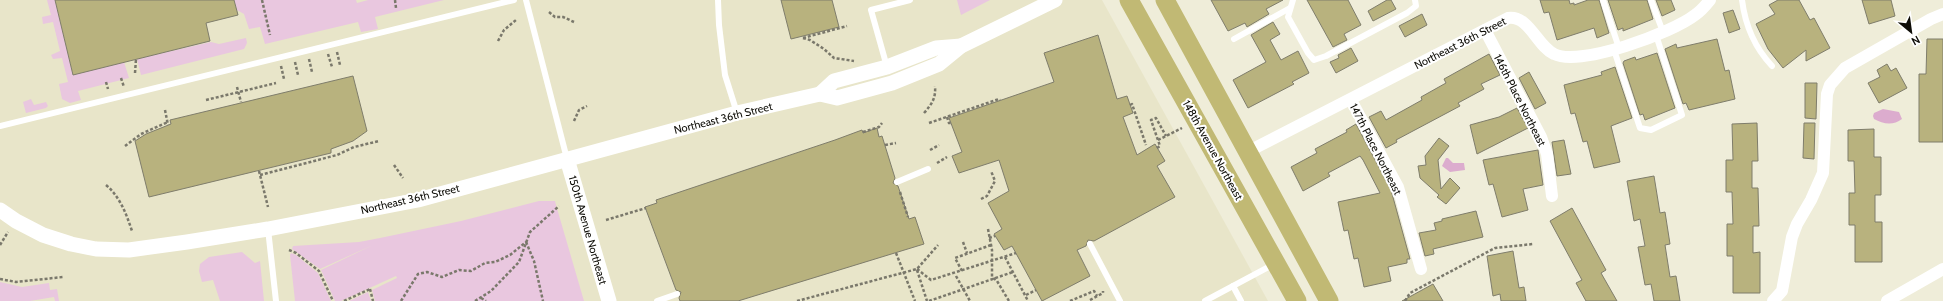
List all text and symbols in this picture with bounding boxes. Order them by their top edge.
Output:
north arrow [1891,12,1931,52]
street label: Northeast 36th Street [1412,14,1508,72]
text: N [1909,33,1923,49]
street label: 146th Place Northeast [1491,52,1549,149]
street label: 148th Avenue Northeast [1180,98,1246,203]
street label: Northeast 36th Street [672,99,774,137]
street label: 147th Place Northeast [1347,101,1405,197]
street label: 150th Avenue Northeast [566,174,610,286]
street label: Northeast 36th Street [359,181,461,217]

